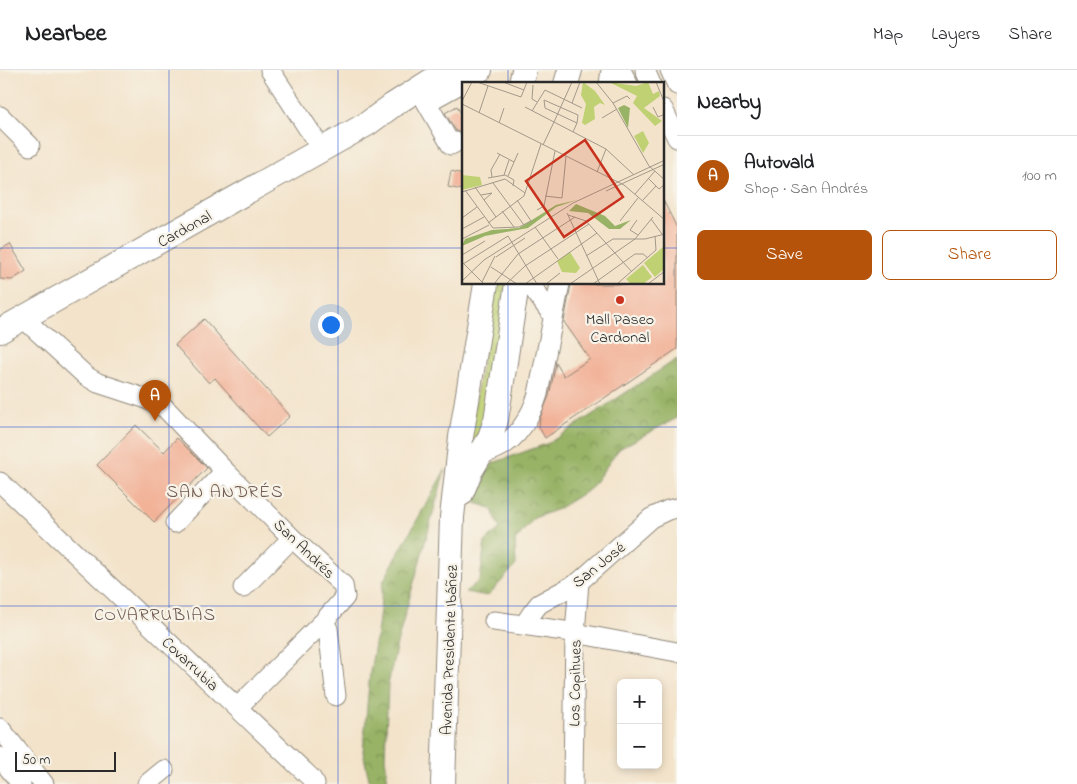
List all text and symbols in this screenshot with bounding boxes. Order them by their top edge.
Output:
text: Nearbee [25,17,107,52]
text: Map [873,22,903,48]
text: Layers [931,22,981,48]
text: Share [1009,22,1052,48]
inset map [462,82,664,285]
text: Nearby [697,88,761,118]
text: Autovald [744,150,814,177]
text: A [708,164,718,188]
text: 100 m [1022,164,1057,188]
text: Shop · San Andrés [744,177,868,201]
street label: Cardonal [153,205,217,255]
button: Save [697,230,872,280]
button: Share [882,230,1057,280]
marker: Mall Paseo Cardonal [614,294,626,306]
place label: Mall Paseo Cardonal [586,308,654,350]
your location [318,312,344,338]
pin: A [139,380,171,421]
district label: SAN ANDRÉS [166,480,284,506]
street label: San Andrés [267,514,340,585]
street label: San José [568,536,632,594]
street label: Avenida Presidente Ibáñez [435,564,465,736]
district label: COVARRUBIAS [94,603,216,629]
street label: Covarrubia [156,632,224,697]
street label: Los Copihues [563,639,589,727]
map controls [617,679,662,769]
button: + [617,679,662,724]
button: − [617,724,662,769]
scale bar [15,749,116,772]
text: 50 m [22,750,50,771]

